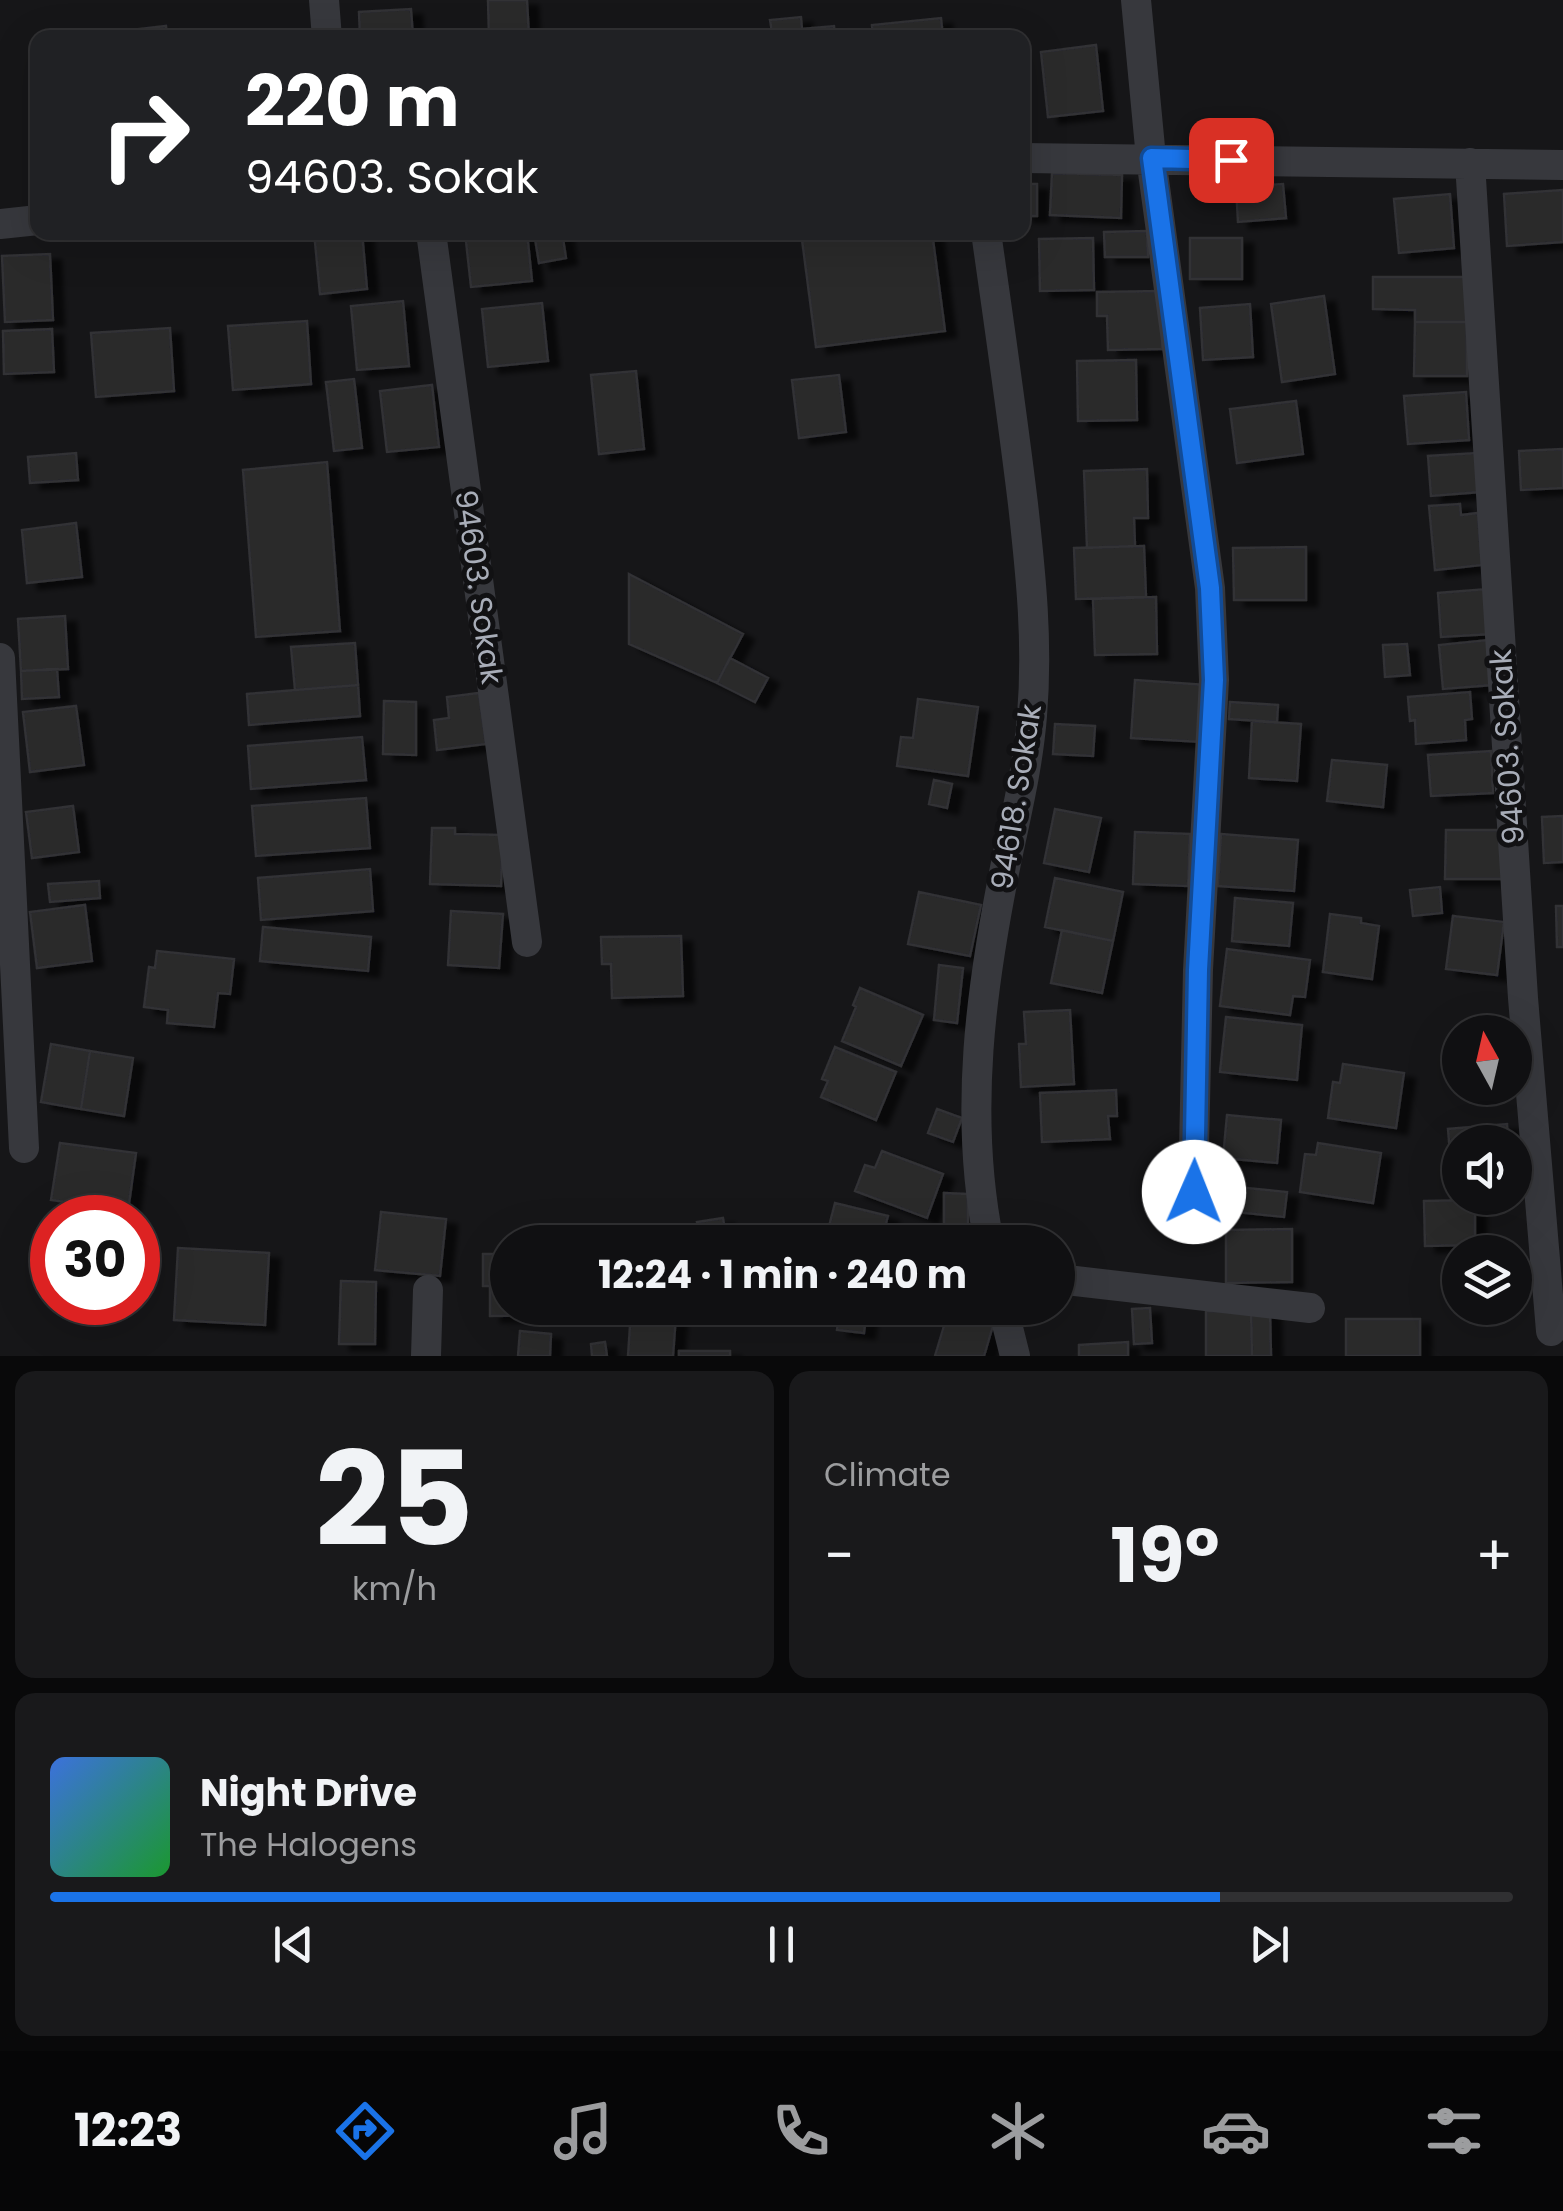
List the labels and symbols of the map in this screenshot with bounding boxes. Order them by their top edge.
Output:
pin [1189,118,1274,203]
street label: 94603. Sokak [444,487,514,687]
street label: 94603. Sokak [1479,647,1535,846]
street label: 94618. Sokak [980,700,1052,893]
north arrow [1442,1015,1532,1105]
position arrow [1142,1140,1246,1244]
speed limit sign: 30 [30,1195,160,1325]

